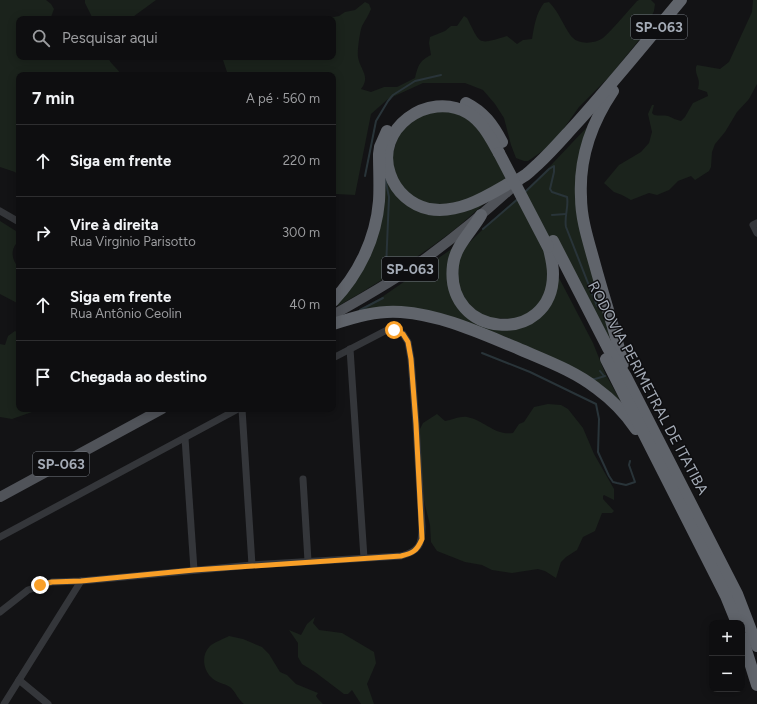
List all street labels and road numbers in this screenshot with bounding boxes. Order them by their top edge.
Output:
road number: SP-063 [631,15,687,39]
road number: SP-063 [382,257,438,281]
street label: RODOVIA PERIMETRAL DE ITATIBA [584,278,712,498]
road number: SP-063 [33,452,89,476]

